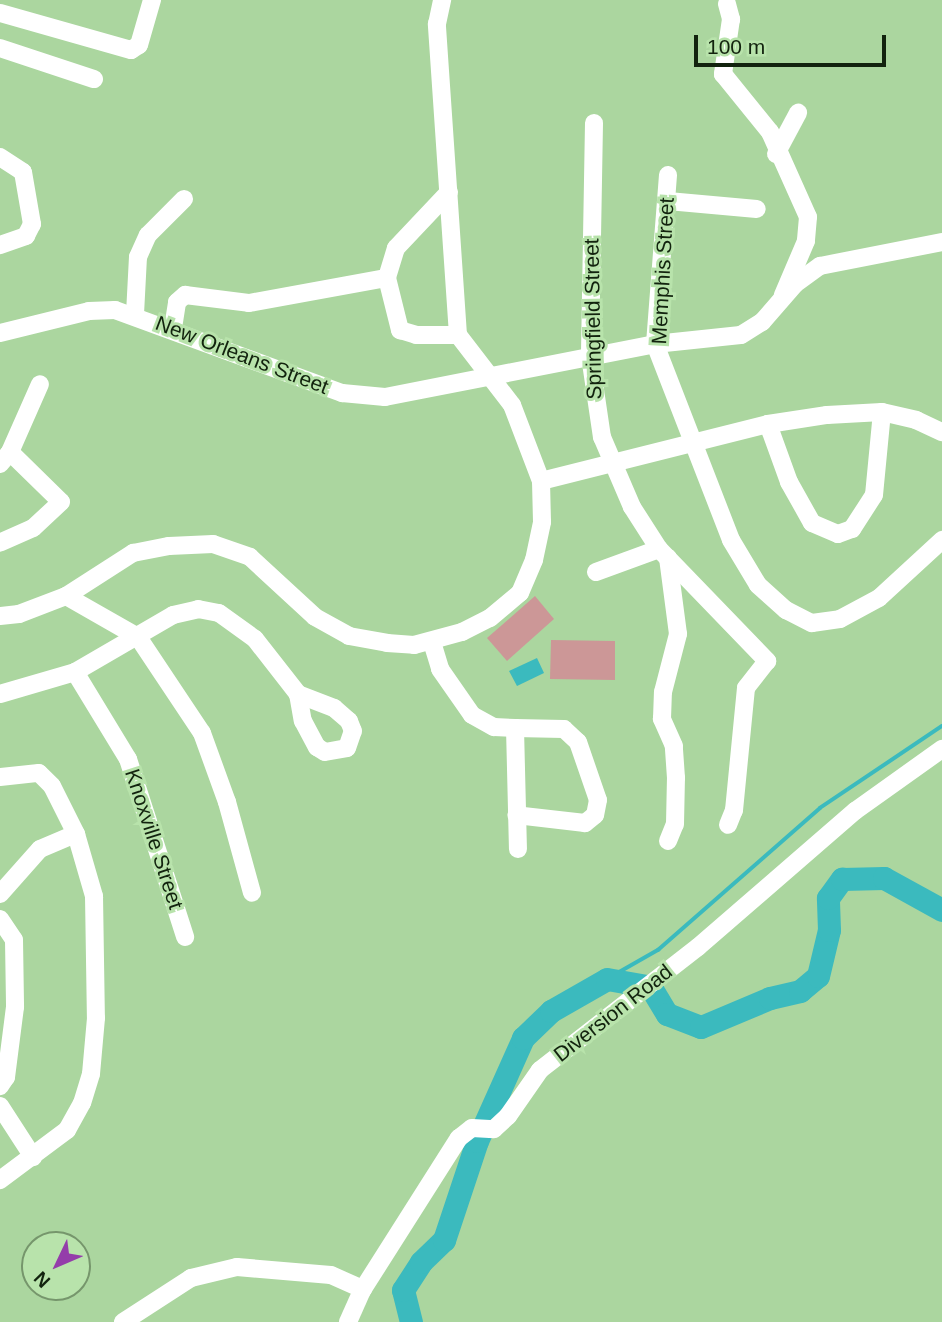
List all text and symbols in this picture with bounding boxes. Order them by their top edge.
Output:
scale bar [697,21,890,65]
text: 100 m [707,35,765,58]
street label: Memphis Street [647,197,679,345]
street label: Springfield Street [579,238,607,400]
street label: New Orleans Street [152,310,332,400]
street label: Knoxville Street [119,766,189,912]
street label: Diversion Road [549,959,677,1067]
north arrow [21,1231,91,1301]
text: N [30,1267,54,1292]

